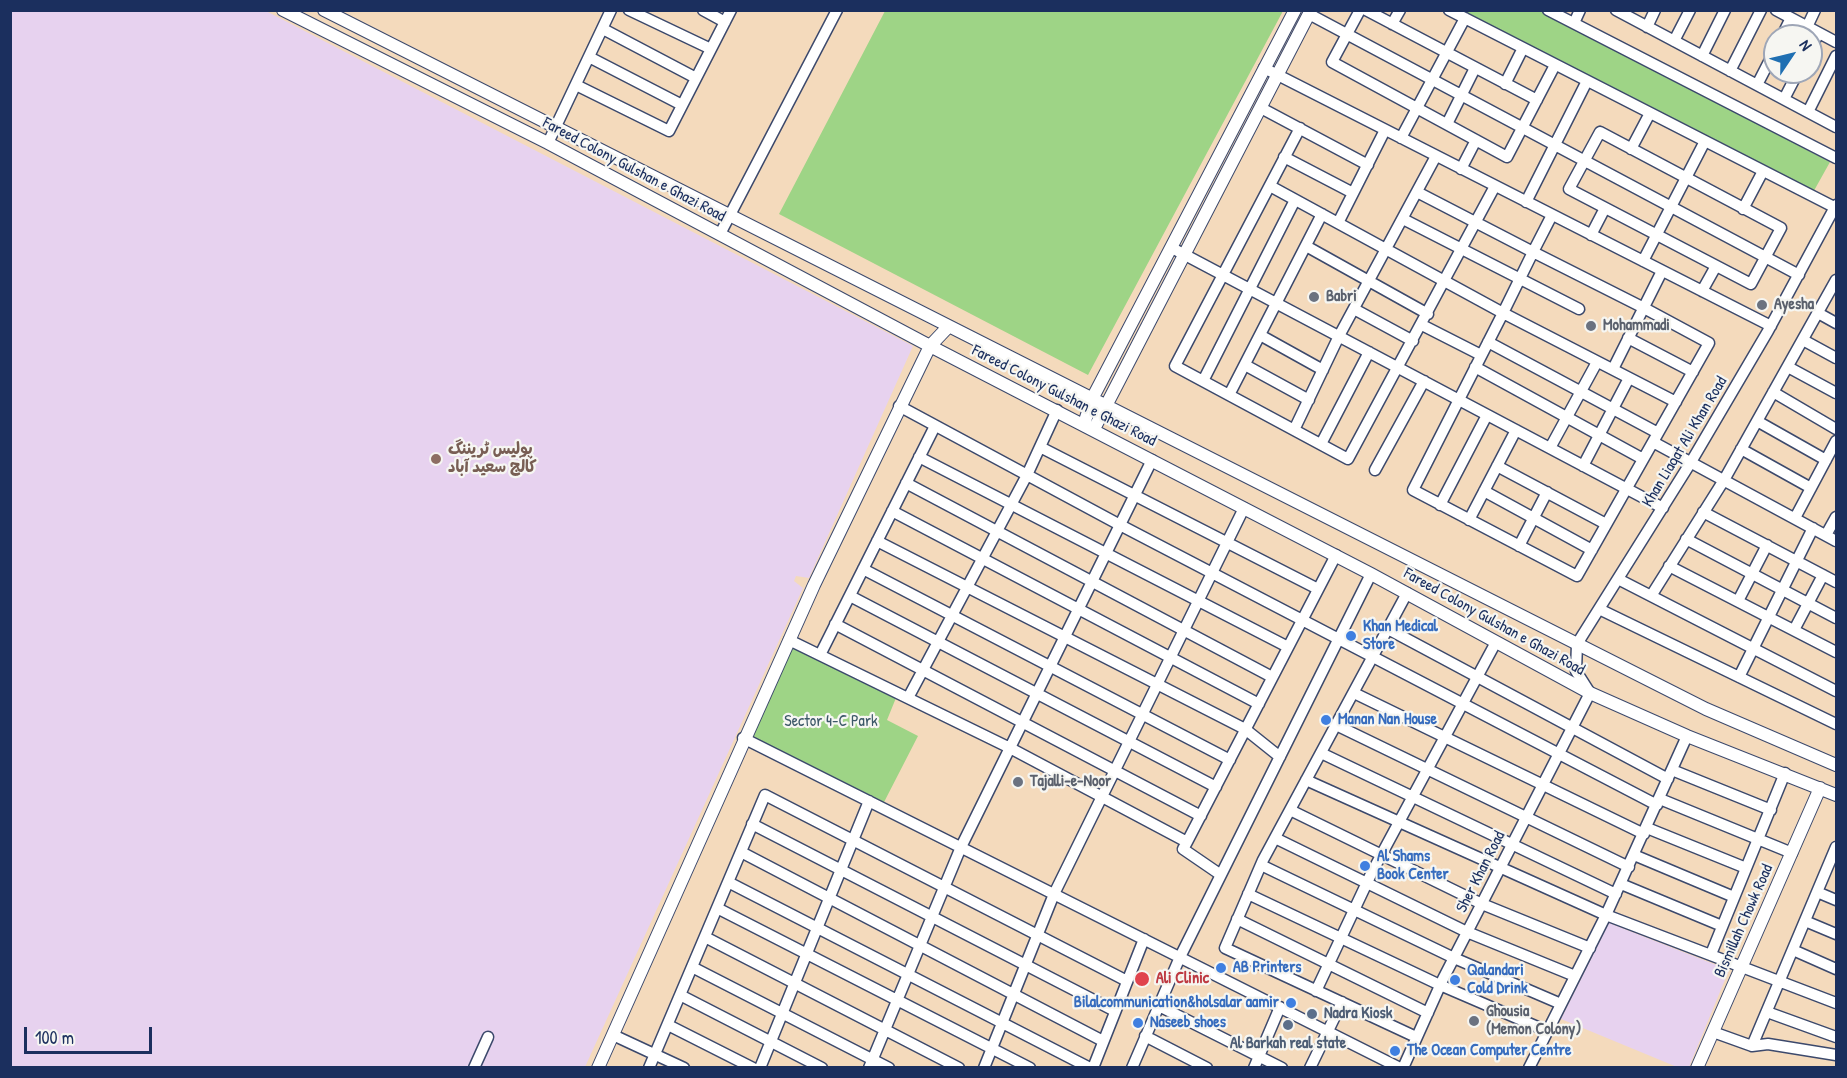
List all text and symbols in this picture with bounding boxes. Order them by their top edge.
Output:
north arrow [1763,24,1823,84]
text: N [1795,35,1818,55]
street label: Fareed Colony Gulshan e Ghazi Road [539,114,729,226]
place label: Babri [1326,287,1357,307]
marker: Babri [1307,290,1321,304]
place label: Ayesha [1774,295,1814,315]
marker: Ayesha [1755,298,1769,312]
place label: Mohammadi [1603,316,1670,336]
marker: Mohammadi [1584,319,1598,333]
street label: Fareed Colony Gulshan e Ghazi Road [969,341,1159,451]
street label: Khan Liaqat Ali Khan Road [1638,373,1732,511]
place label: پولیس ٹریننگ کالج سعید آباد [448,440,537,478]
marker: پولیس ٹریننگ کالج سعید آباد [429,452,443,466]
street label: Fareed Colony Gulshan e Ghazi Road [1400,564,1588,680]
place label: Khan Medical Store [1363,617,1438,655]
marker: Khan Medical Store [1344,629,1358,643]
place label: Manan Nan House [1338,710,1437,730]
park label: Sector 4-C Park [784,712,878,732]
marker: Manan Nan House [1319,713,1333,727]
place label: Tajalli-e-Noor [1030,772,1111,792]
marker: Tajalli-e-Noor [1011,775,1025,789]
street label: Sher Khan Road [1452,828,1510,916]
place label: Al Shams Book Center [1377,847,1449,885]
marker: Al Shams Book Center [1358,859,1372,873]
street label: Bismillah Chowk Road [1710,861,1778,981]
place label: AB Printers [1233,958,1301,978]
marker: AB Printers [1214,961,1228,975]
place label: Qalandari Cold Drink [1467,961,1528,999]
place label: Ali Clinic [1156,969,1209,989]
marker: Ali Clinic [1133,970,1151,988]
marker: Qalandari Cold Drink [1448,973,1462,987]
place label: Bilalcommunication&holsalar aamir [1074,993,1279,1013]
marker: Bilalcommunication&holsalar aamir [1284,996,1298,1010]
place label: Ghousia (Memon Colony) [1486,1002,1581,1040]
place label: Nadra Kiosk [1324,1004,1392,1024]
marker: Nadra Kiosk [1305,1007,1319,1021]
place label: Naseeb shoes [1150,1013,1226,1033]
marker: Ghousia (Memon Colony) [1467,1014,1481,1028]
scale bar [27,1015,154,1053]
marker: Naseeb shoes [1131,1016,1145,1030]
marker: Al Barkah real state [1281,1018,1295,1032]
text: 100 m [35,1025,74,1050]
place label: Al Barkah real state [1230,1034,1346,1054]
place label: The Ocean Computer Centre [1407,1041,1571,1061]
marker: The Ocean Computer Centre [1388,1044,1402,1058]

